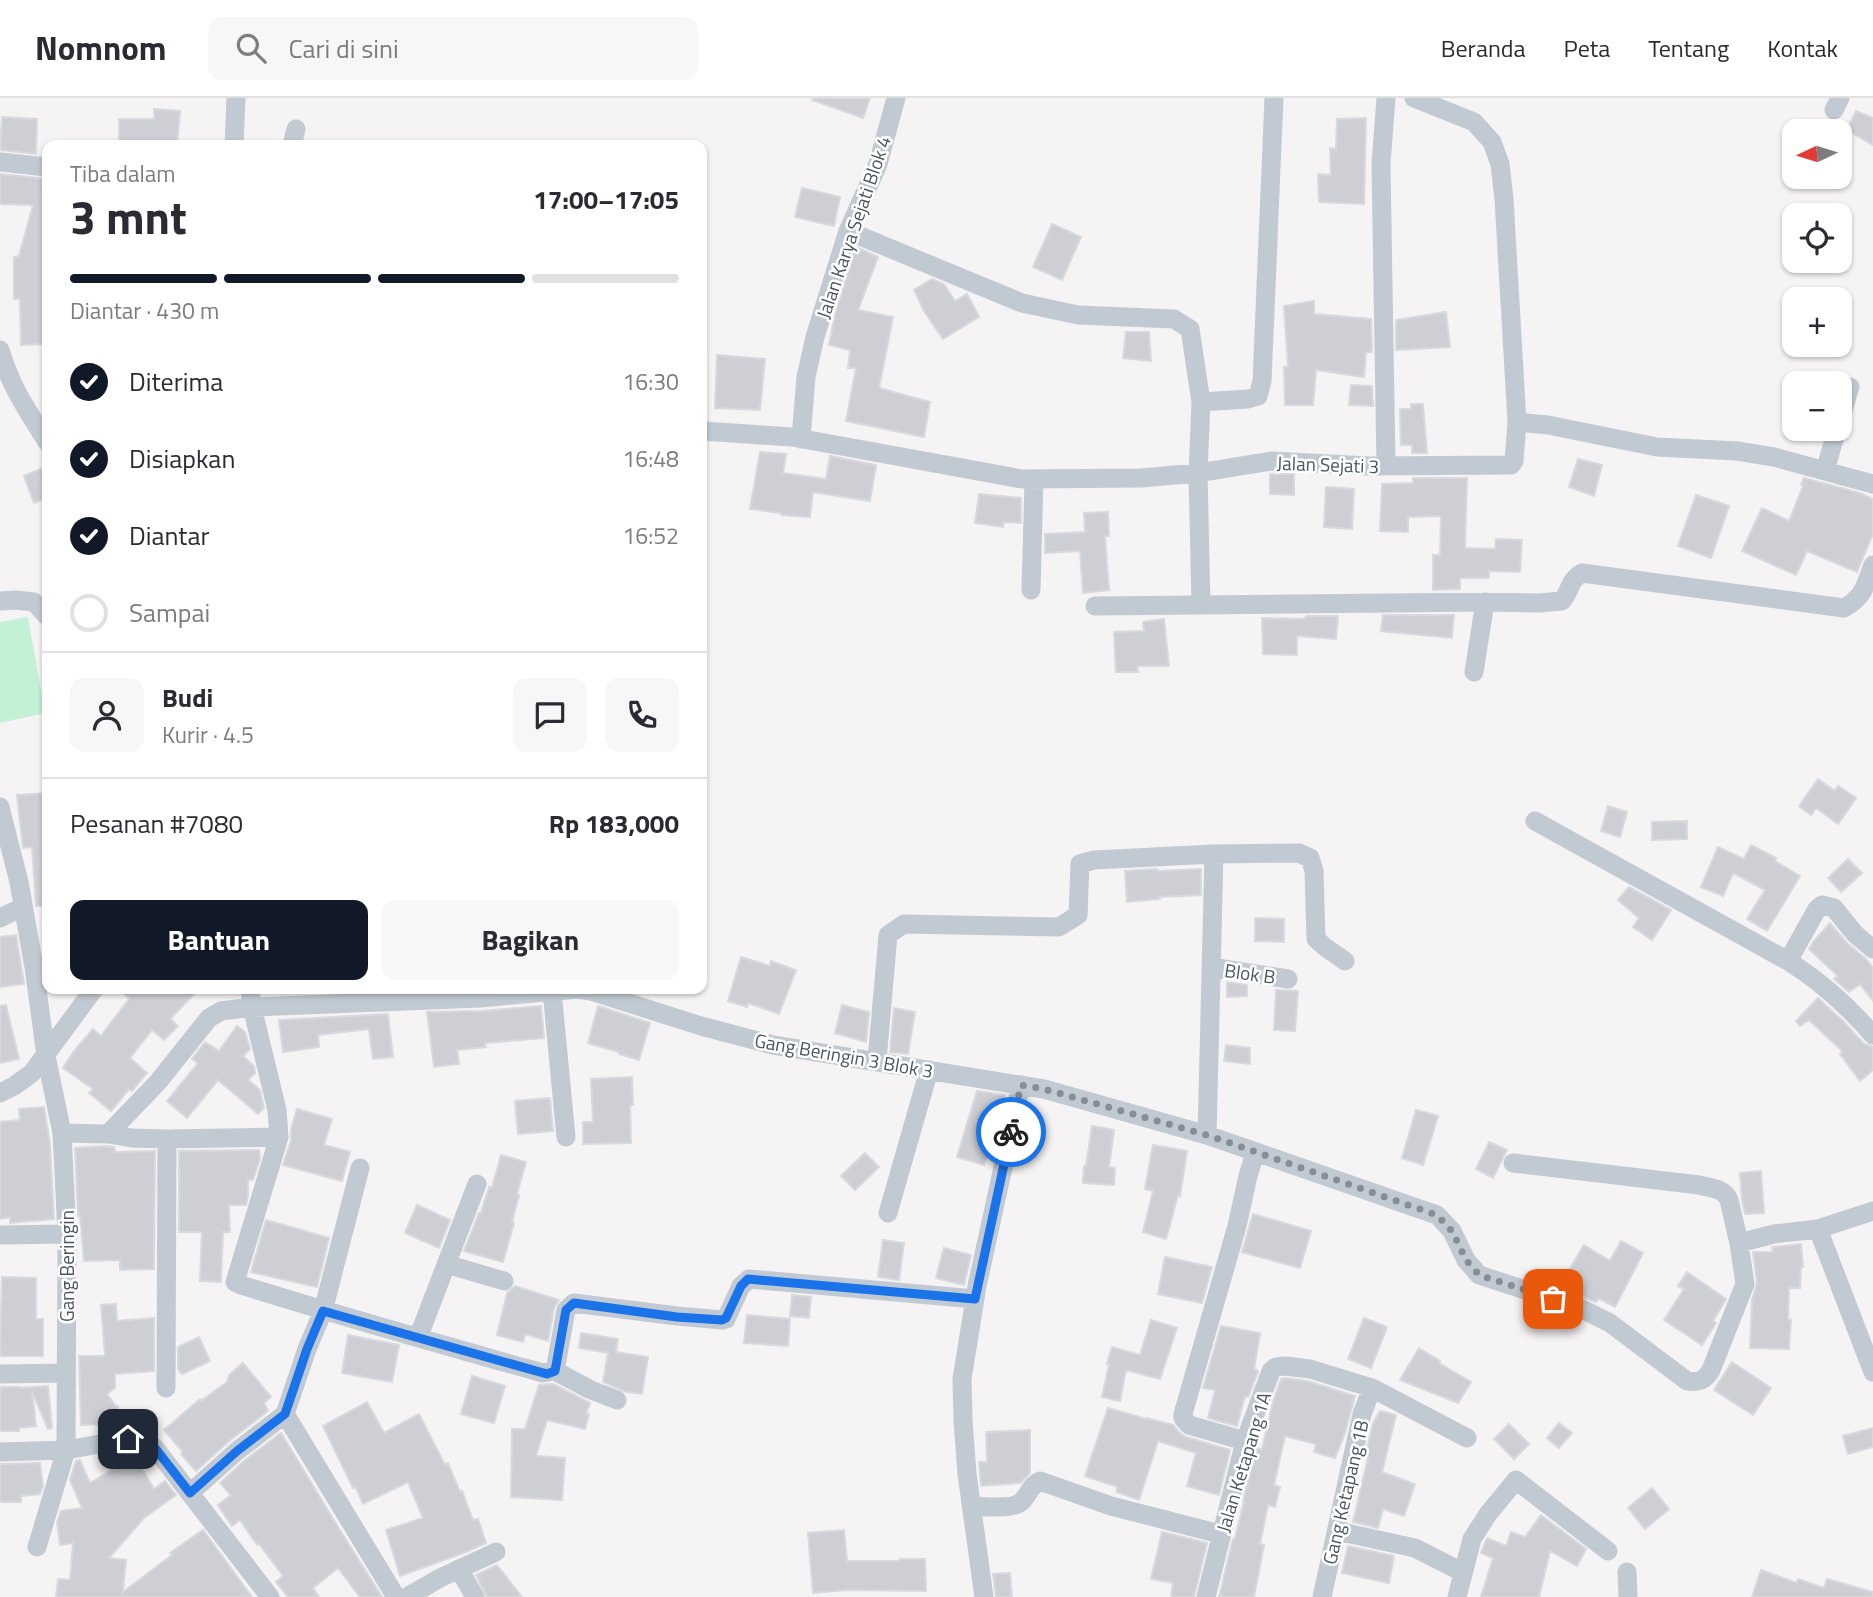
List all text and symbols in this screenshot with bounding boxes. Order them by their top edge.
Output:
search box [208,17,698,80]
text: Nomnom [35,23,166,73]
icon: search [232,29,270,67]
text: Cari di sini [288,29,399,68]
text: Beranda [1441,30,1526,66]
text: Peta [1564,30,1610,66]
text: Tentang [1648,30,1729,66]
text: Kontak [1767,30,1838,66]
north arrow [1782,119,1852,189]
map controls [1782,119,1852,441]
street label: Jalan Karya Sejati Blok 4 [808,132,898,322]
text: Tiba dalam [70,156,176,191]
text: 17:00–17:05 [533,180,679,219]
text: 3 mnt [70,182,187,252]
button: locate [1782,203,1852,273]
button: + [1782,287,1852,357]
text: Diantar · 430 m [70,293,219,328]
text: Diterima [129,362,223,401]
icon: check [70,363,108,401]
text: 16:30 [622,364,679,399]
button: − [1782,371,1852,441]
text: Disiapkan [129,439,235,478]
icon: check [70,440,108,478]
text: 16:48 [622,441,679,476]
street label: Jalan Sejati 3 [1276,448,1380,480]
text: Diantar [129,516,210,555]
icon: check [70,517,108,555]
text: 16:52 [622,518,679,553]
text: Sampai [129,593,210,632]
button: person [70,678,144,752]
text: Budi [162,678,213,717]
button: chat [513,678,587,752]
button: phone [605,678,679,752]
text: Kurir · 4.5 [162,717,254,752]
text: Pesanan #7080 [70,804,243,843]
text: Rp 183,000 [549,804,679,843]
button: Bantuan [70,900,368,980]
button: Bagikan [382,900,679,980]
street label: Blok B [1223,955,1277,991]
street label: Gang Beringin 3 Blok 3 [752,1025,936,1085]
courier [976,1097,1046,1167]
icon: bike [992,1113,1030,1151]
street label: Gang Beringin [52,1210,81,1322]
pin [1523,1269,1583,1329]
icon: bag [1534,1280,1572,1318]
street label: Jalan Ketapang 1A [1208,1388,1278,1536]
pin [98,1409,158,1469]
street label: Gang Ketapang 1B [1314,1417,1376,1567]
icon: home [109,1420,147,1458]

